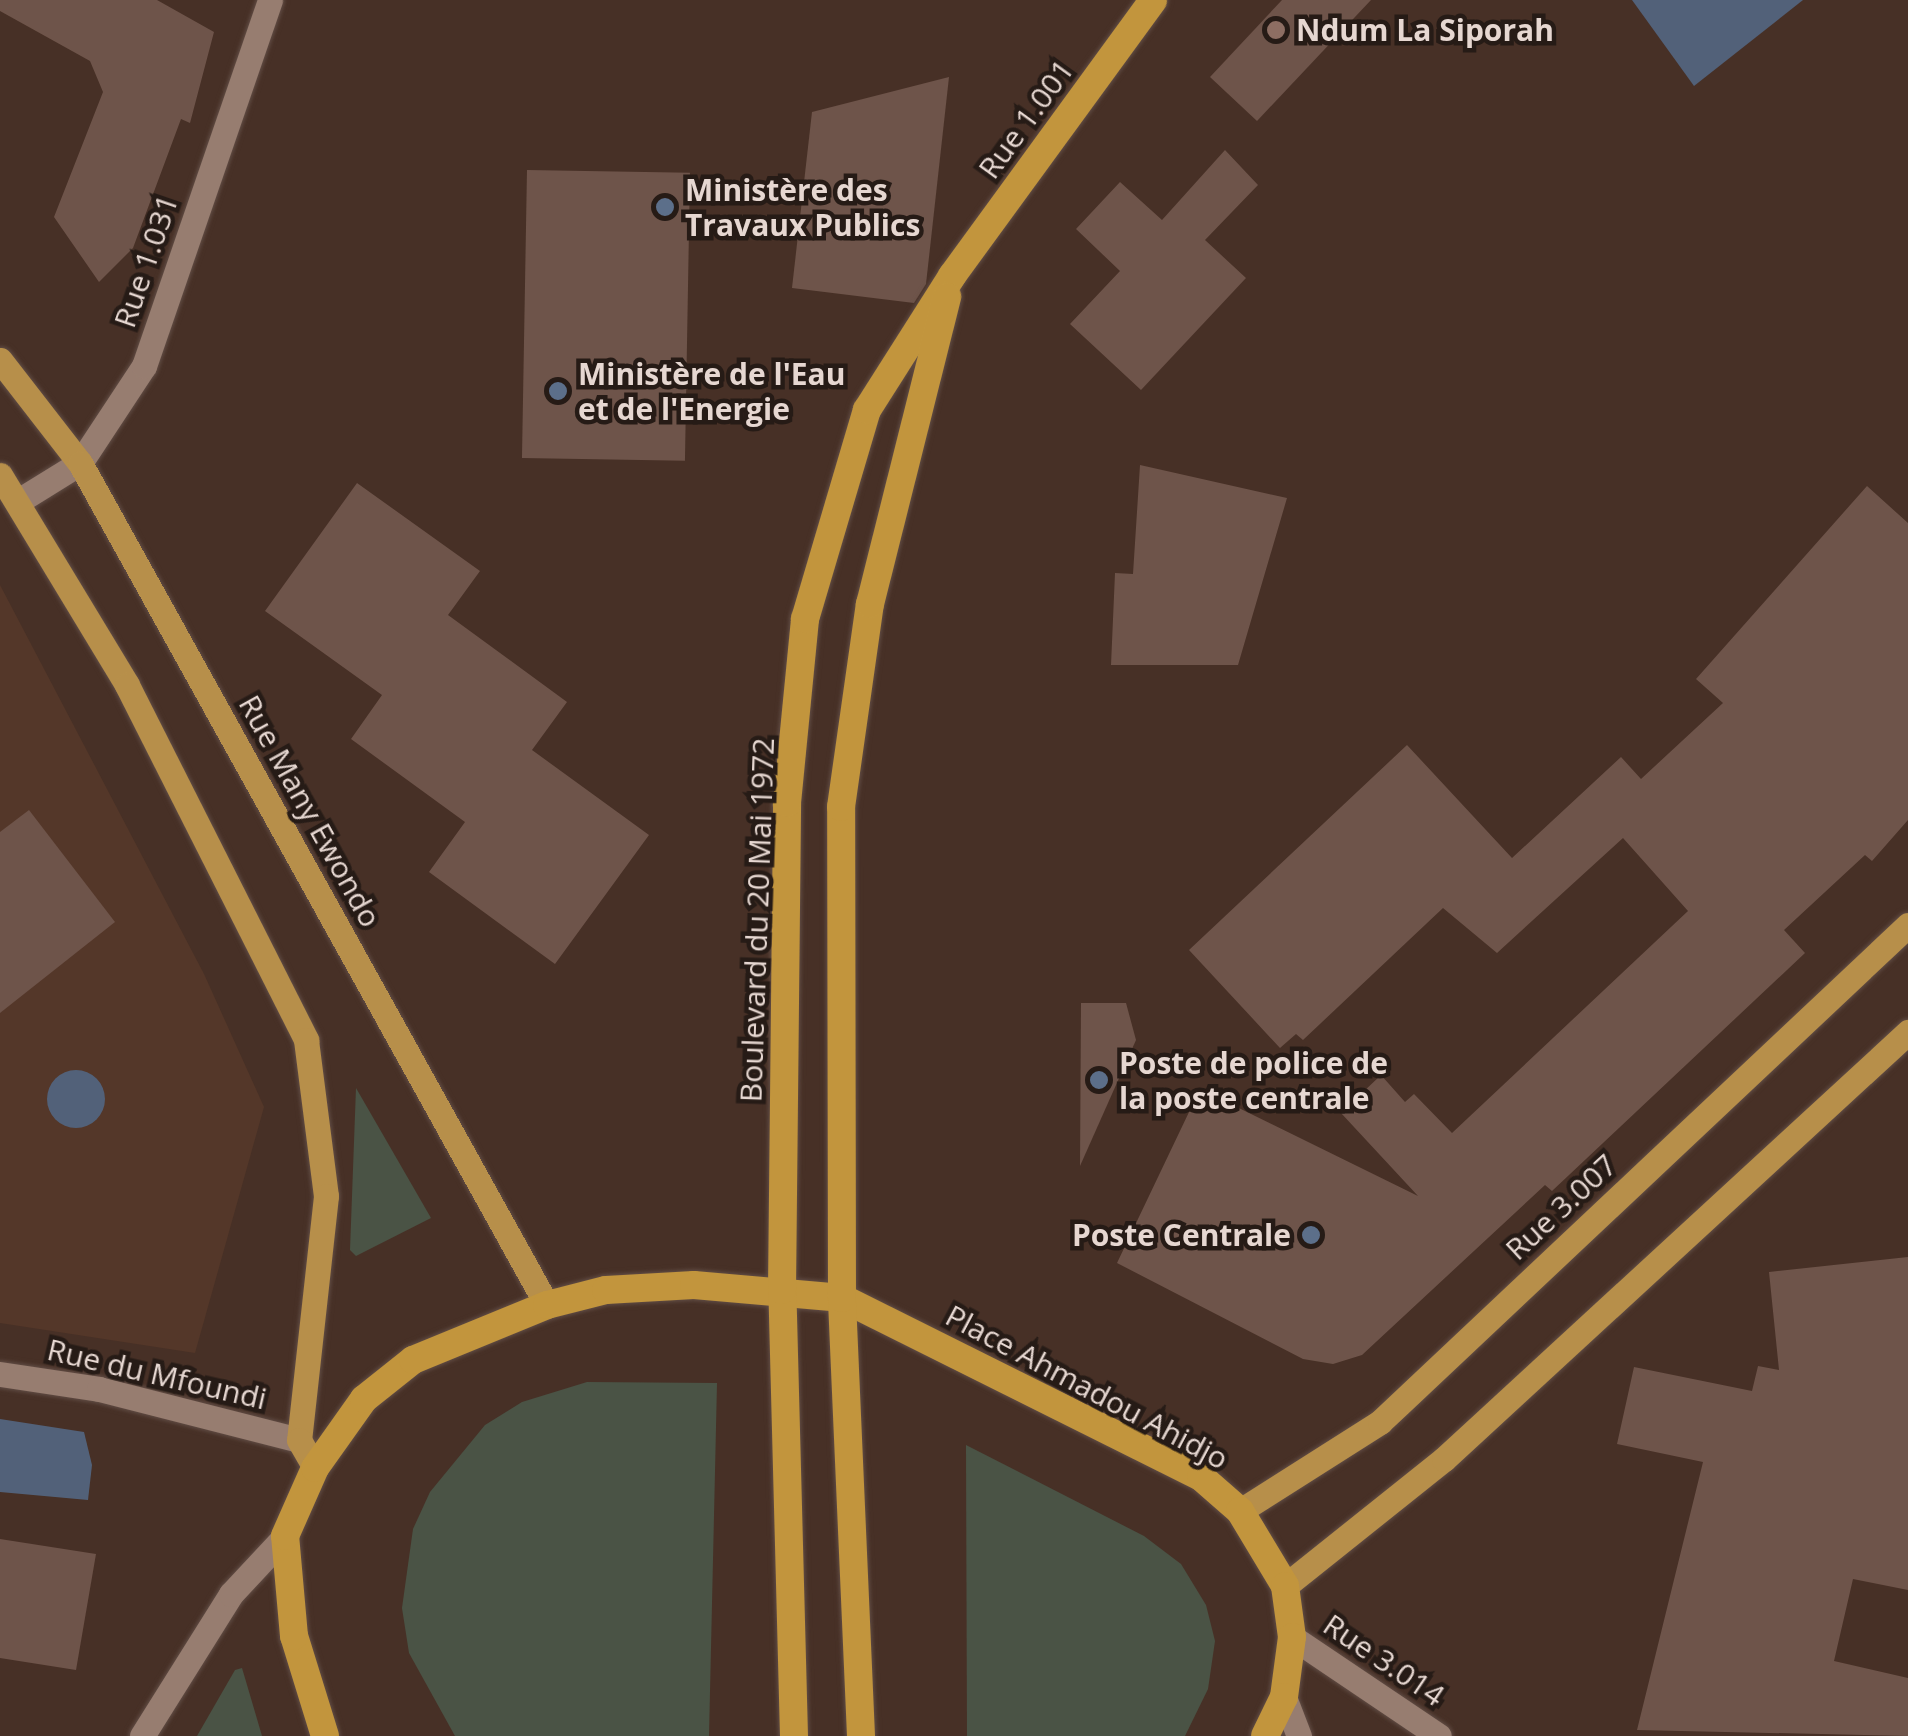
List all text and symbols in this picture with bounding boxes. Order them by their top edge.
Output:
place label: Ndum La Siporah [1296,12,1554,48]
marker: Ndum La Siporah [1265,19,1287,41]
street label: Rue 1.001 [971,53,1081,185]
place label: Ministère des Travaux Publics [685,172,920,242]
street label: Rue 1.031 [107,190,185,332]
marker: Ministère des Travaux Publics [654,196,676,218]
place label: Ministère de l'Eau et de l'Energie [578,356,845,426]
marker: Ministère de l'Eau et de l'Energie [547,380,569,402]
street label: Rue Many Ewondo [231,689,389,933]
street label: Boulevard du 20 Mai 1972 [733,737,781,1103]
place label: Poste de police de la poste centrale [1119,1045,1388,1116]
marker: Poste de police de la poste centrale [1088,1069,1110,1091]
street label: Rue 3.007 [1498,1147,1624,1267]
place label: Poste Centrale [1072,1217,1291,1253]
marker: Poste Centrale [1300,1224,1322,1246]
street label: Place Ahmadou Ahidjo [940,1297,1234,1477]
street label: Rue du Mfoundi [44,1331,270,1417]
street label: Rue 3.014 [1317,1606,1451,1714]

